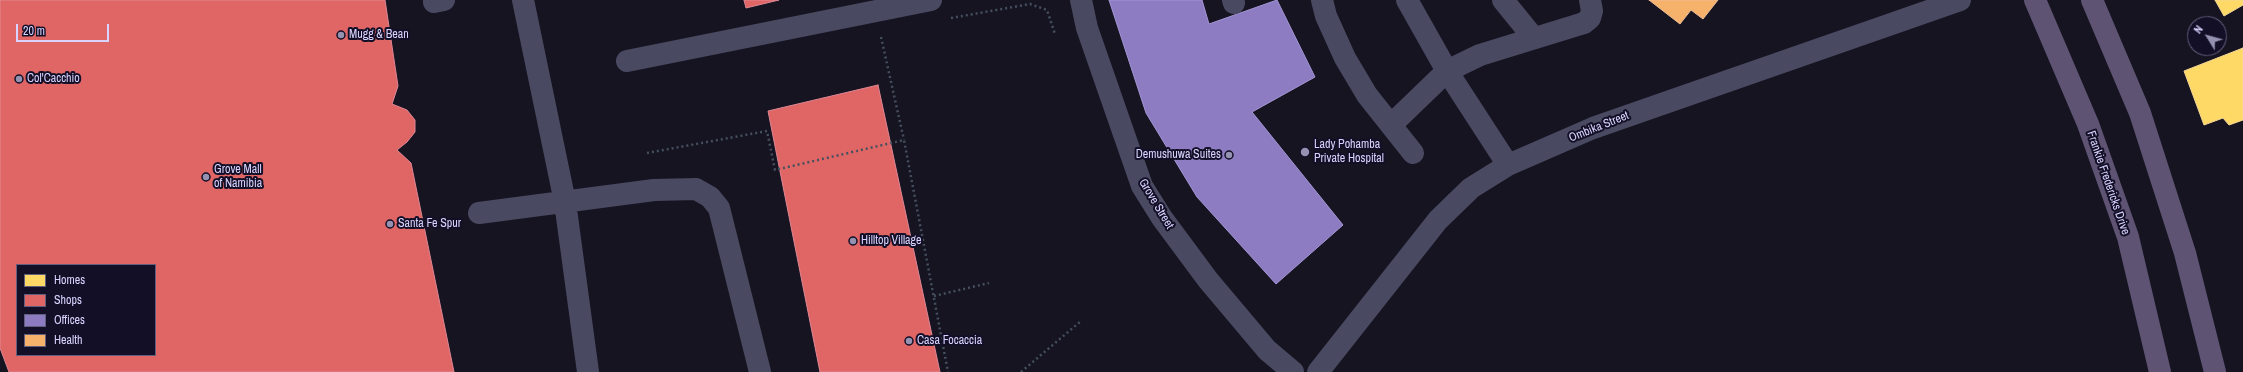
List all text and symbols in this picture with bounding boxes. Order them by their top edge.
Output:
scale bar [18,16,111,42]
north arrow [2187,16,2227,56]
text: 20 m [23,23,45,39]
text: N [2191,23,2206,36]
place label: Mugg & Bean [349,28,409,42]
marker: Mugg & Bean [336,30,346,40]
place label: Col'Cacchio [27,72,80,86]
marker: Col'Cacchio [14,74,24,84]
street label: Ombika Street [1567,108,1631,146]
street label: Frankie Fredericks Drive [2083,129,2133,237]
place label: Lady Pohamba Private Hospital [1314,138,1384,166]
marker: Lady Pohamba Private Hospital [1299,146,1311,158]
place label: Demushuwa Suites [1136,148,1221,162]
marker: Demushuwa Suites [1224,150,1234,160]
place label: Grove Mall of Namibia [214,163,262,191]
marker: Grove Mall of Namibia [201,172,211,182]
street label: Grove Street [1135,176,1177,232]
place label: Santa Fe Spur [398,217,461,231]
marker: Santa Fe Spur [385,219,395,229]
place label: Hilltop Village [861,234,922,248]
marker: Hilltop Village [848,236,858,246]
legend [16,264,156,356]
text: Homes [54,272,85,288]
text: Shops [54,292,82,308]
text: Offices [54,312,85,328]
text: Health [54,332,82,348]
place label: Casa Focaccia [917,334,982,348]
marker: Casa Focaccia [904,336,914,346]

